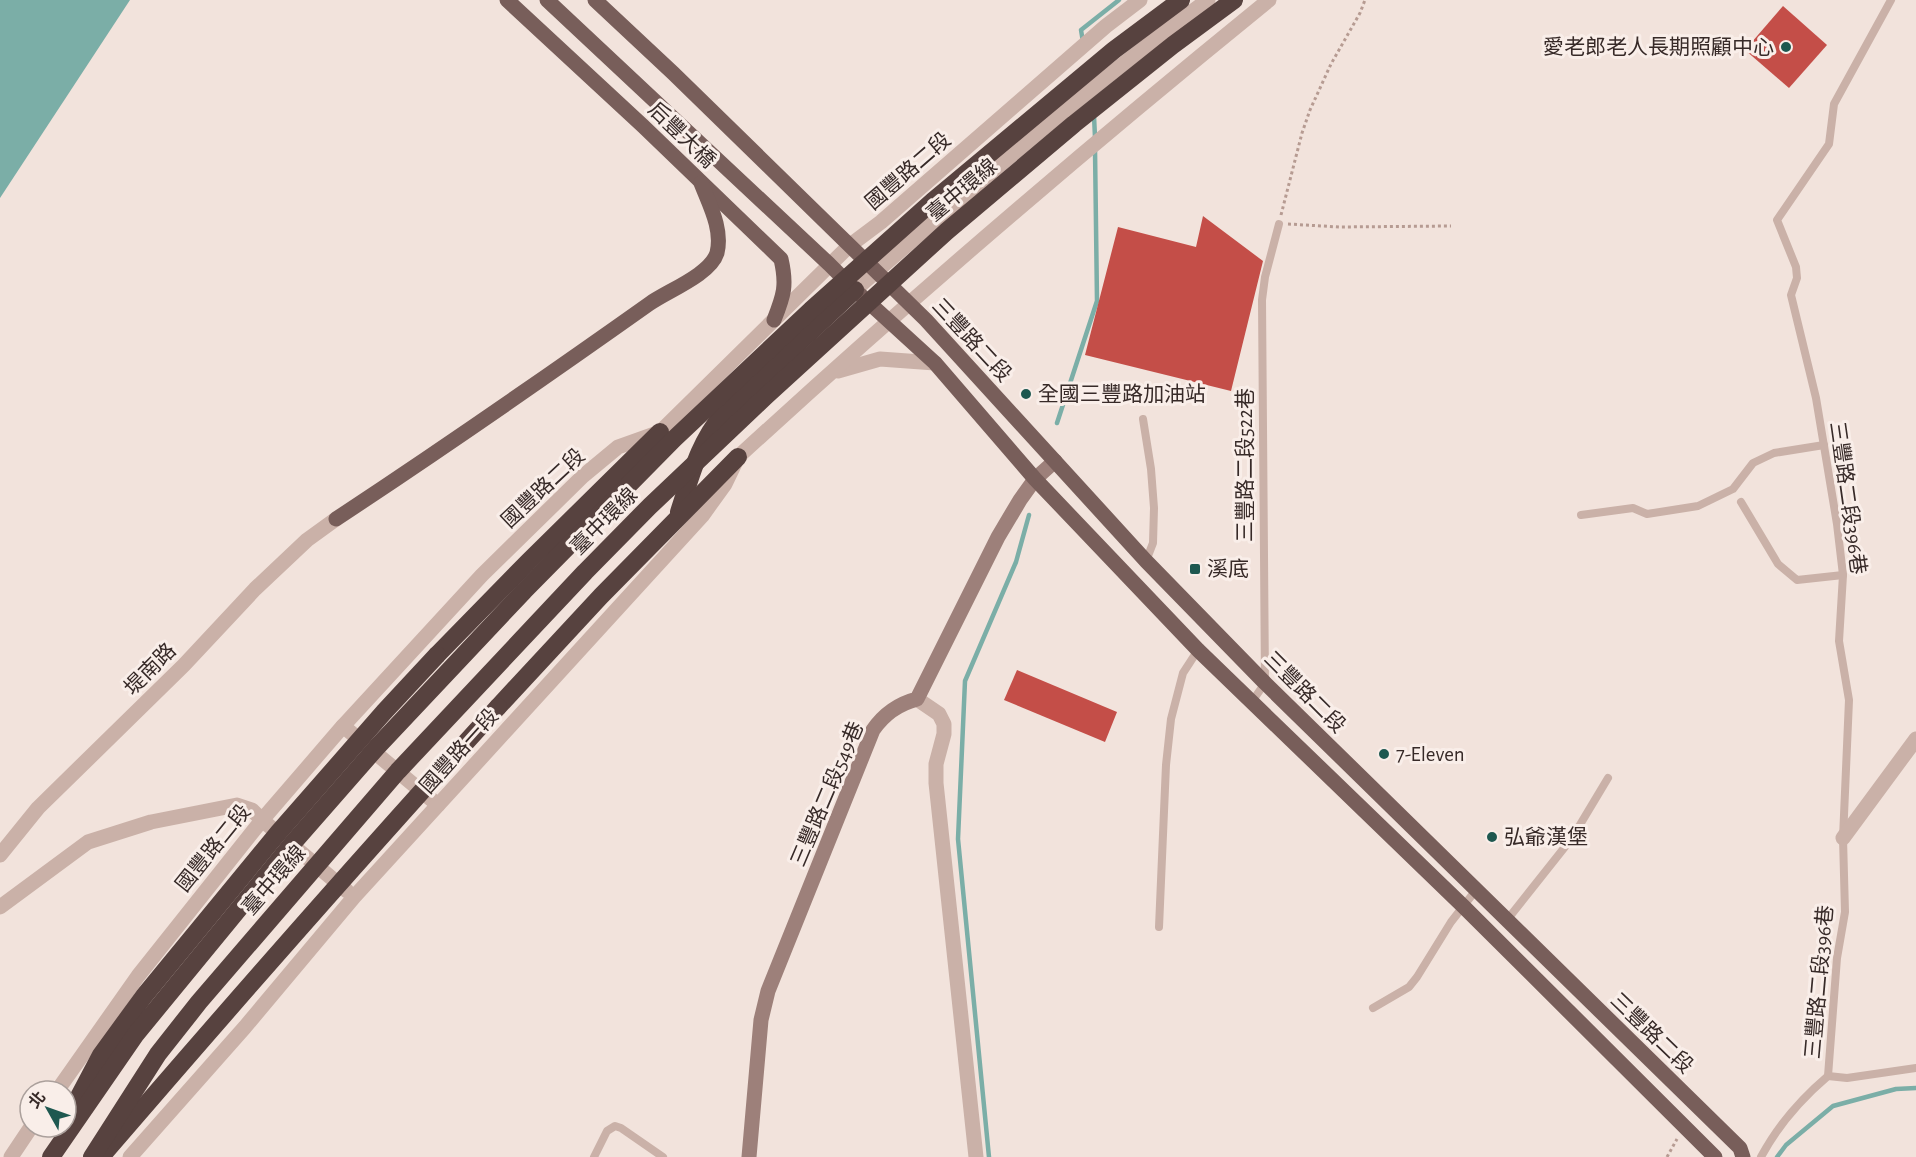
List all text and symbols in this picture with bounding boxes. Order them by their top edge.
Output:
place label: 愛老郎老人長期照顧中心 [1543,36,1774,58]
marker: 愛老郎老人長期照顧中心 [1779,40,1793,54]
street label: 后豐大橋 [644,98,720,172]
street label: 國豐路二段 [861,128,955,214]
street label: 臺中環線 [923,155,1001,225]
street label: 三豐路二段 [928,294,1016,386]
place label: 全國三豐路加油站 [1038,383,1206,405]
marker: 全國三豐路加油站 [1019,387,1033,401]
street label: 三豐路二段522巷 [1234,388,1256,542]
street label: 三豐路二段396巷 [1826,420,1870,576]
street label: 國豐路二段 [497,444,589,532]
street label: 臺中環線 [567,484,641,558]
place label: 溪底 [1207,558,1249,580]
marker: 溪底 [1188,562,1202,576]
street label: 堤南路 [120,639,180,699]
street label: 三豐路二段 [1260,647,1350,737]
street label: 國豐路一段 [416,705,502,797]
street label: 三豐路二段549巷 [787,718,867,870]
place label: 7-Eleven [1396,744,1465,765]
marker: 7-Eleven [1377,747,1391,761]
street label: 國豐路二段 [171,800,255,896]
place label: 弘爺漢堡 [1504,826,1588,848]
marker: 弘爺漢堡 [1485,830,1499,844]
street label: 臺中環線 [238,841,310,919]
street label: 三豐路二段396巷 [1801,904,1837,1060]
street label: 三豐路二段 [1607,989,1697,1077]
north arrow [18,1079,78,1139]
text: 北 [25,1088,49,1111]

